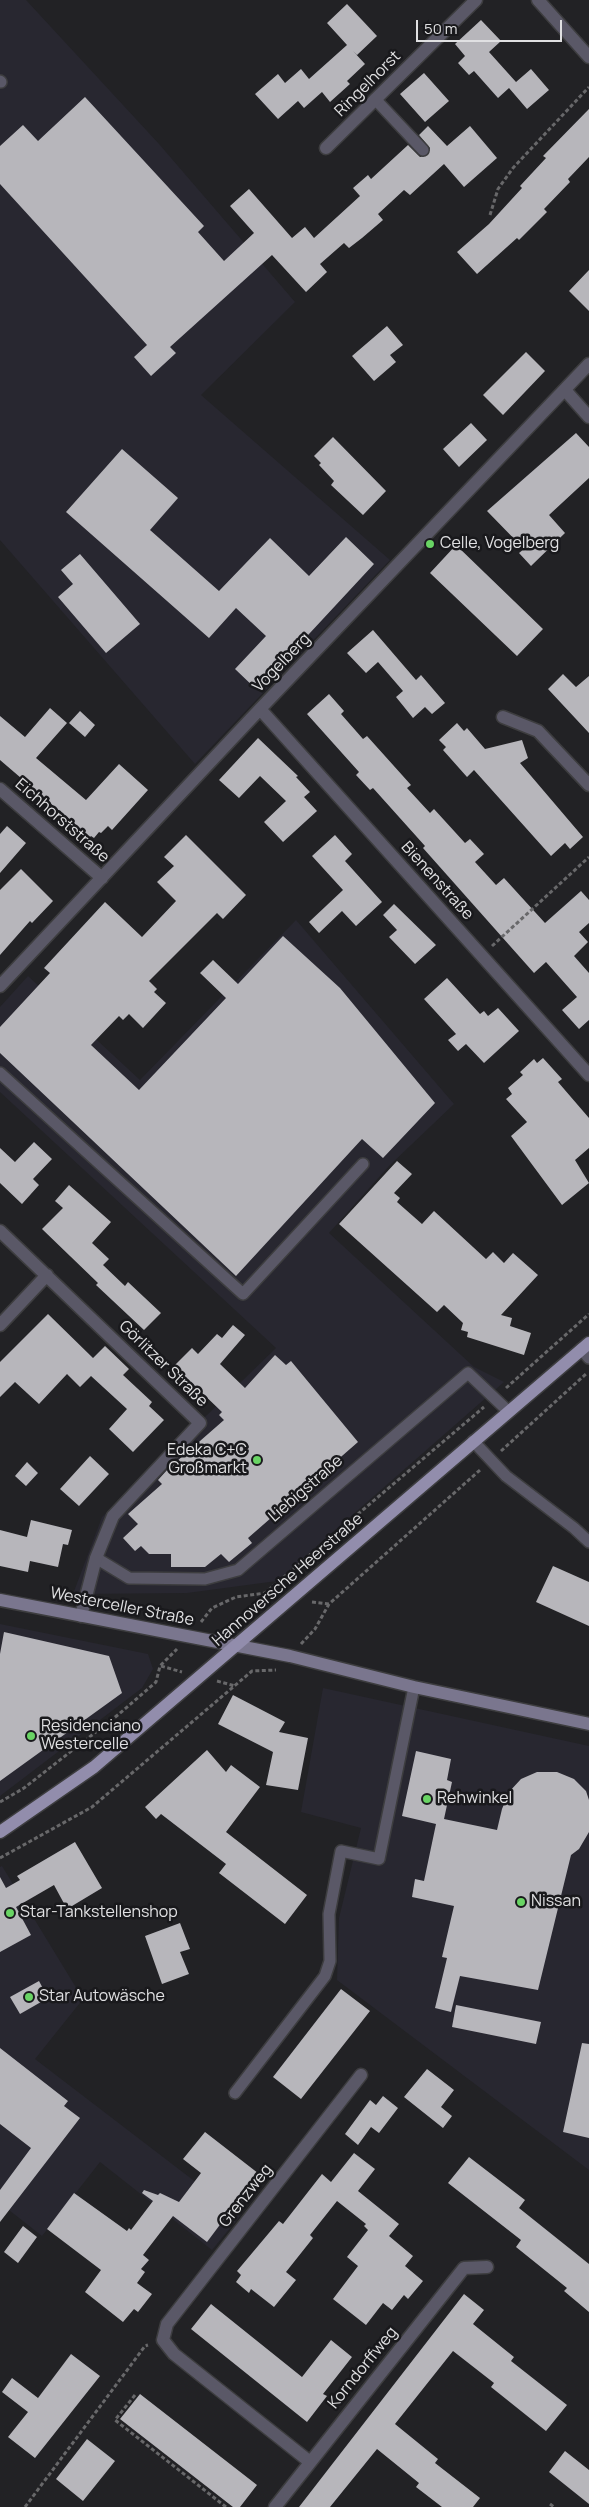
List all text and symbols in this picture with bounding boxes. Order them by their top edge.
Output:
scale bar [419,10,565,42]
text: 50 m [424,18,458,39]
street label: Ringelhorst [331,47,405,121]
place label: Celle, Vogelberg [440,534,559,554]
marker: Celle, Vogelberg [424,538,436,550]
street label: Vogelberg [249,630,315,696]
street label: Eichhorststraße [11,775,113,867]
street label: Bienenstraße [397,838,477,924]
street label: Görlitzer Straße [115,1317,211,1411]
place label: Edeka C+C Großmarkt [167,1441,247,1479]
street label: Liebigstraße [265,1452,347,1526]
marker: Edeka C+C Großmarkt [251,1454,263,1466]
street label: Hannoversche Heerstraße [209,1509,367,1651]
street label: Westerceller Straße [48,1584,196,1630]
place label: Residenciano Westercelle [41,1717,141,1755]
marker: Residenciano Westercelle [25,1730,37,1742]
place label: Rehwinkel [437,1789,512,1809]
marker: Rehwinkel [421,1793,433,1805]
place label: Nissan [531,1892,581,1912]
marker: Nissan [515,1896,527,1908]
place label: Star-Tankstellenshop [20,1903,178,1923]
marker: Star-Tankstellenshop [4,1907,16,1919]
place label: Star Autowäsche [39,1987,165,2007]
marker: Star Autowäsche [23,1991,35,2003]
street label: Grenzweg [215,2161,277,2231]
street label: Korndorffweg [324,2323,402,2413]

